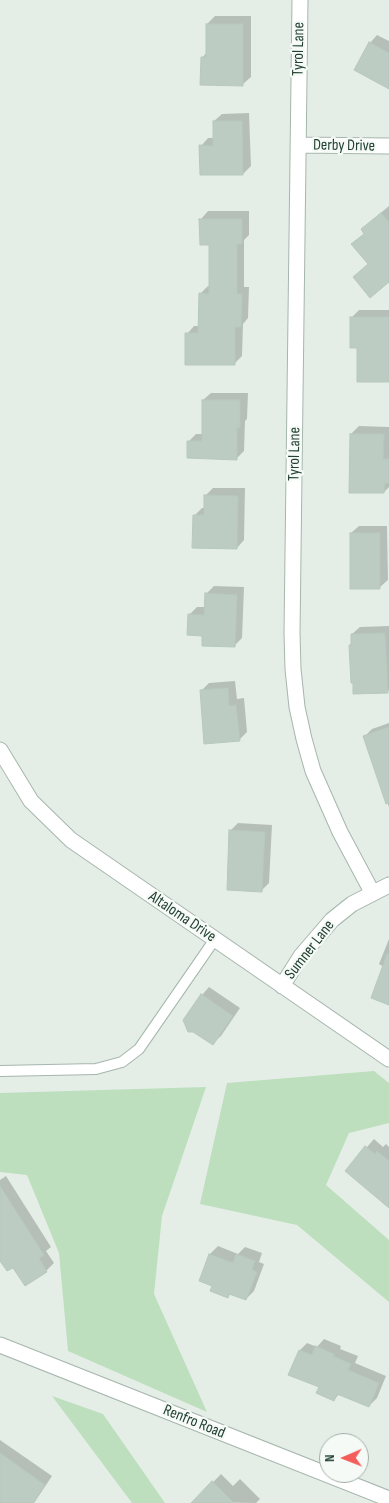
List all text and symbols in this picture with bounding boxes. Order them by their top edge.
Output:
street label: Tyrol Lane [289,22,309,76]
street label: Derby Drive [313,136,375,156]
street label: Tyrol Lane [285,427,305,481]
street label: Altaloma Drive [144,887,220,947]
street label: Sumner Lane [281,917,339,983]
street label: Renfro Road [160,1401,228,1443]
north arrow [319,1433,369,1483]
text: N [321,1454,338,1462]

